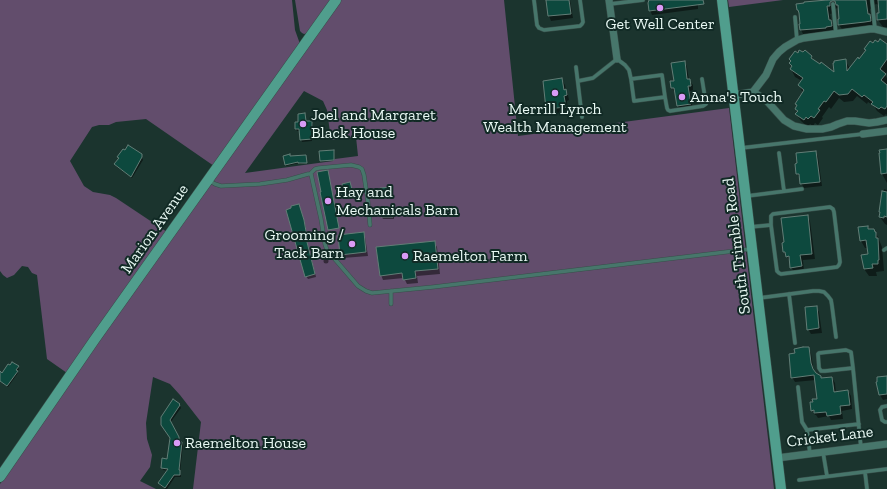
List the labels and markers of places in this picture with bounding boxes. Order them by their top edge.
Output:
marker: Get Well Center [655,3,665,13]
place label: Get Well Center [605,14,715,34]
place label: Anna's Touch [690,87,782,107]
marker: Merrill Lynch Wealth Management [550,88,560,98]
marker: Anna's Touch [677,92,687,102]
place label: Merrill Lynch Wealth Management [483,99,627,137]
place label: Joel and Margaret Black House [311,105,436,143]
marker: Joel and Margaret Black House [298,119,308,129]
place label: Hay and Mechanicals Barn [336,182,458,220]
marker: Hay and Mechanicals Barn [323,196,333,206]
place label: Grooming / Tack Barn [265,225,344,263]
marker: Grooming / Tack Barn [347,239,357,249]
place label: Raemelton Farm [413,246,528,266]
marker: Raemelton Farm [400,251,410,261]
place label: Raemelton House [185,433,306,453]
marker: Raemelton House [172,438,182,448]

